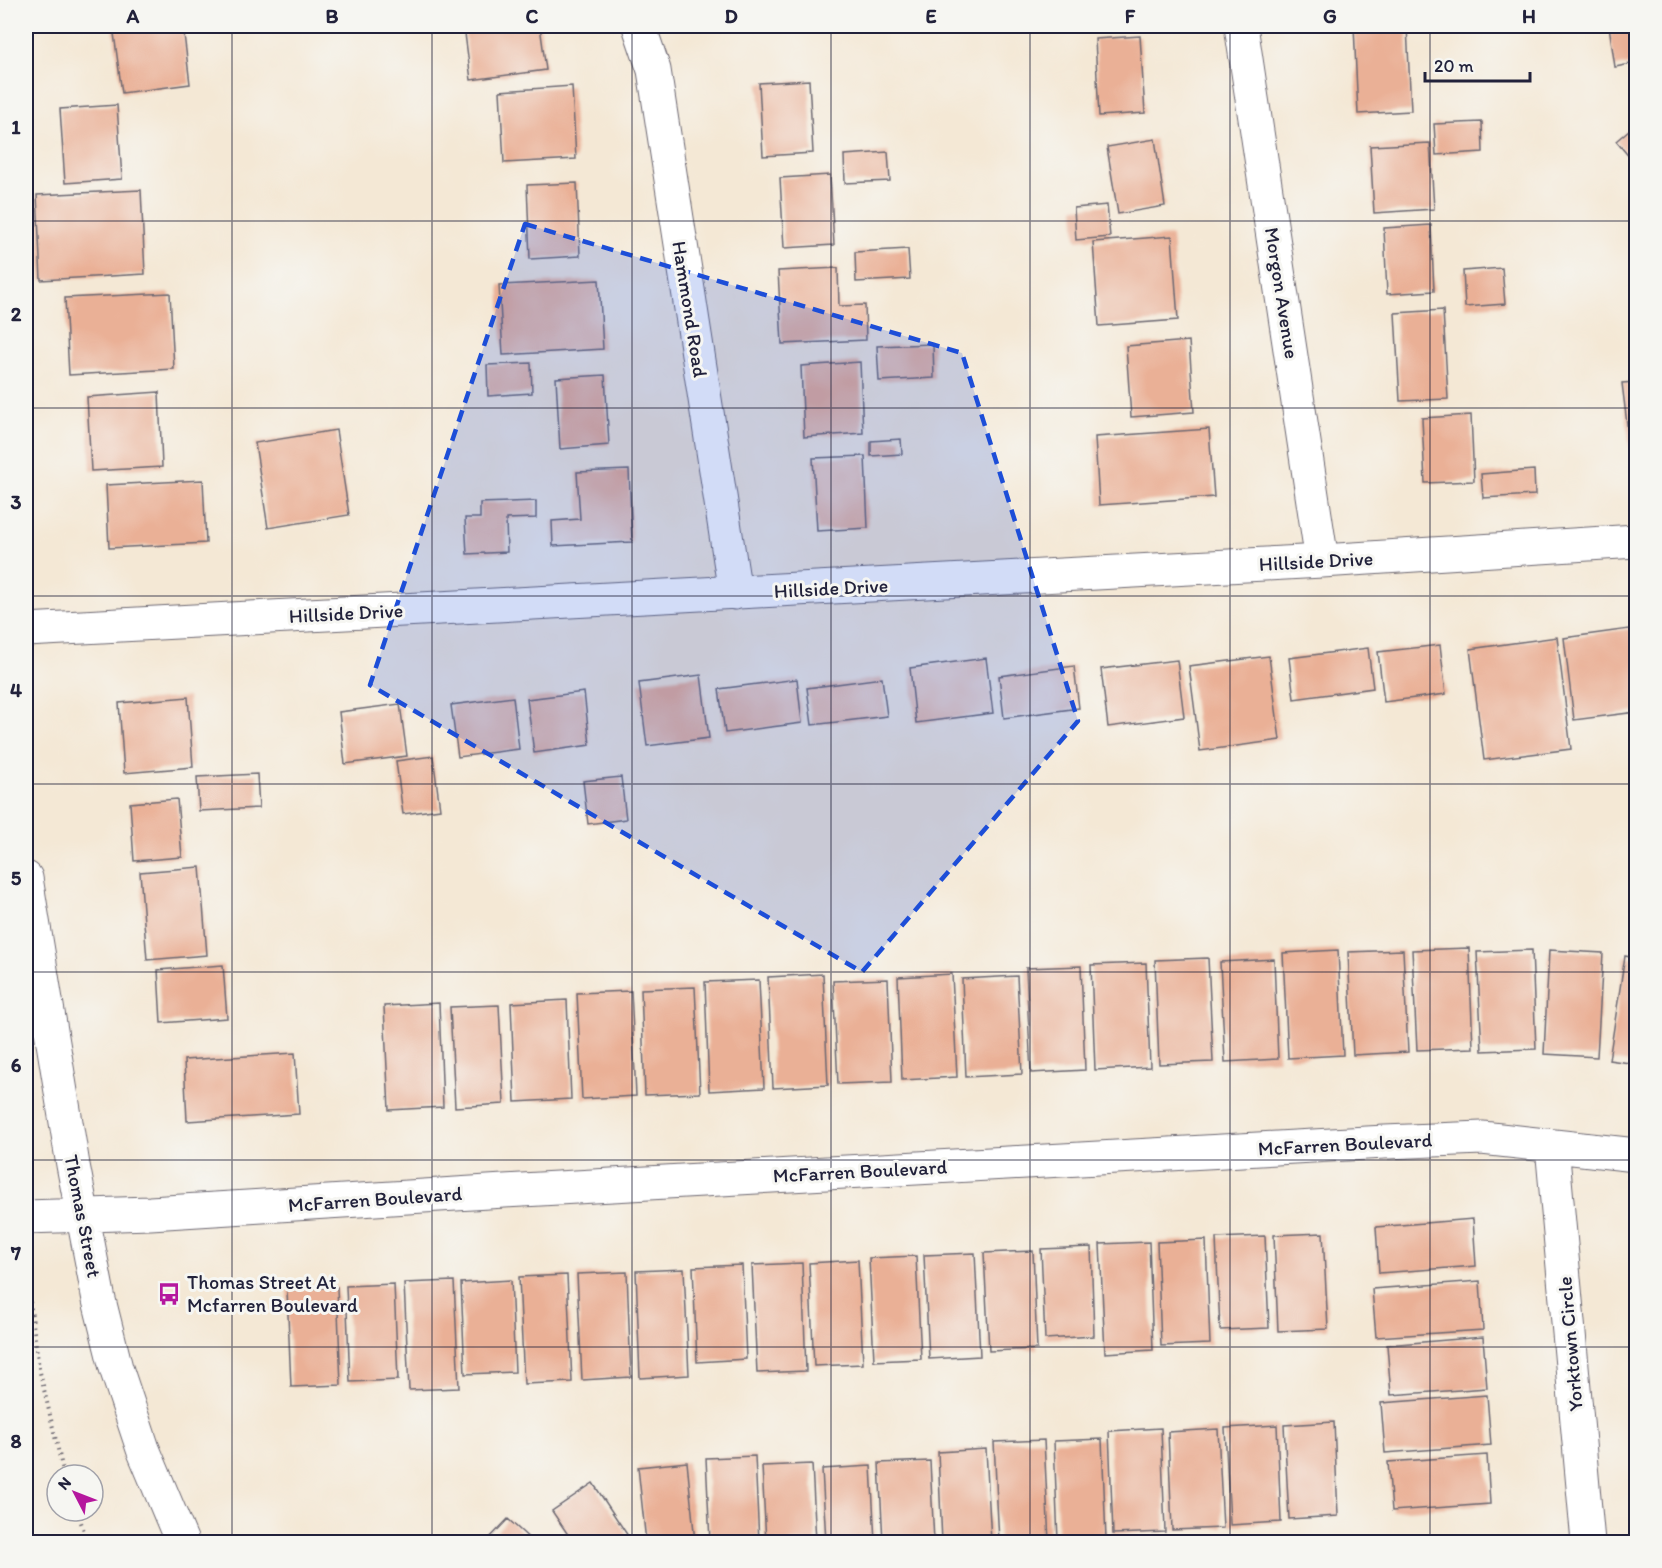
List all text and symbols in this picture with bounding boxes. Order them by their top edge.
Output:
text: A [126,4,140,28]
text: B [326,4,339,28]
text: C [526,4,539,28]
text: D [724,4,738,28]
text: E [925,4,937,28]
text: F [1125,4,1136,28]
text: G [1323,4,1337,28]
text: H [1522,4,1536,28]
scale bar [1425,45,1530,83]
text: 20 m [1434,55,1474,77]
text: 1 [11,115,21,139]
street label: Morgon Avenue [1260,226,1304,360]
street label: Hammond Road [667,239,713,379]
text: 2 [11,302,22,326]
text: 3 [11,490,22,514]
street label: Hillside Drive [1258,546,1374,576]
street label: Hillside Drive [773,573,889,603]
street label: Hillside Drive [288,598,404,628]
text: 4 [10,678,22,702]
text: 5 [11,866,22,890]
text: 6 [11,1053,22,1077]
street label: McFarren Boulevard [1257,1127,1433,1161]
street label: Thomas Street [59,1153,107,1279]
street label: McFarren Boulevard [772,1154,948,1188]
street label: McFarren Boulevard [287,1181,463,1217]
text: 7 [10,1241,21,1265]
place label: Thomas Street At Mcfarren Boulevard [187,1270,358,1317]
street label: Yorktown Circle [1552,1276,1588,1412]
bus stop icon: Thomas Street At Mcfarren Boulevard [156,1281,182,1307]
text: 8 [11,1429,22,1453]
north arrow [45,1463,105,1523]
text: N [54,1473,75,1494]

